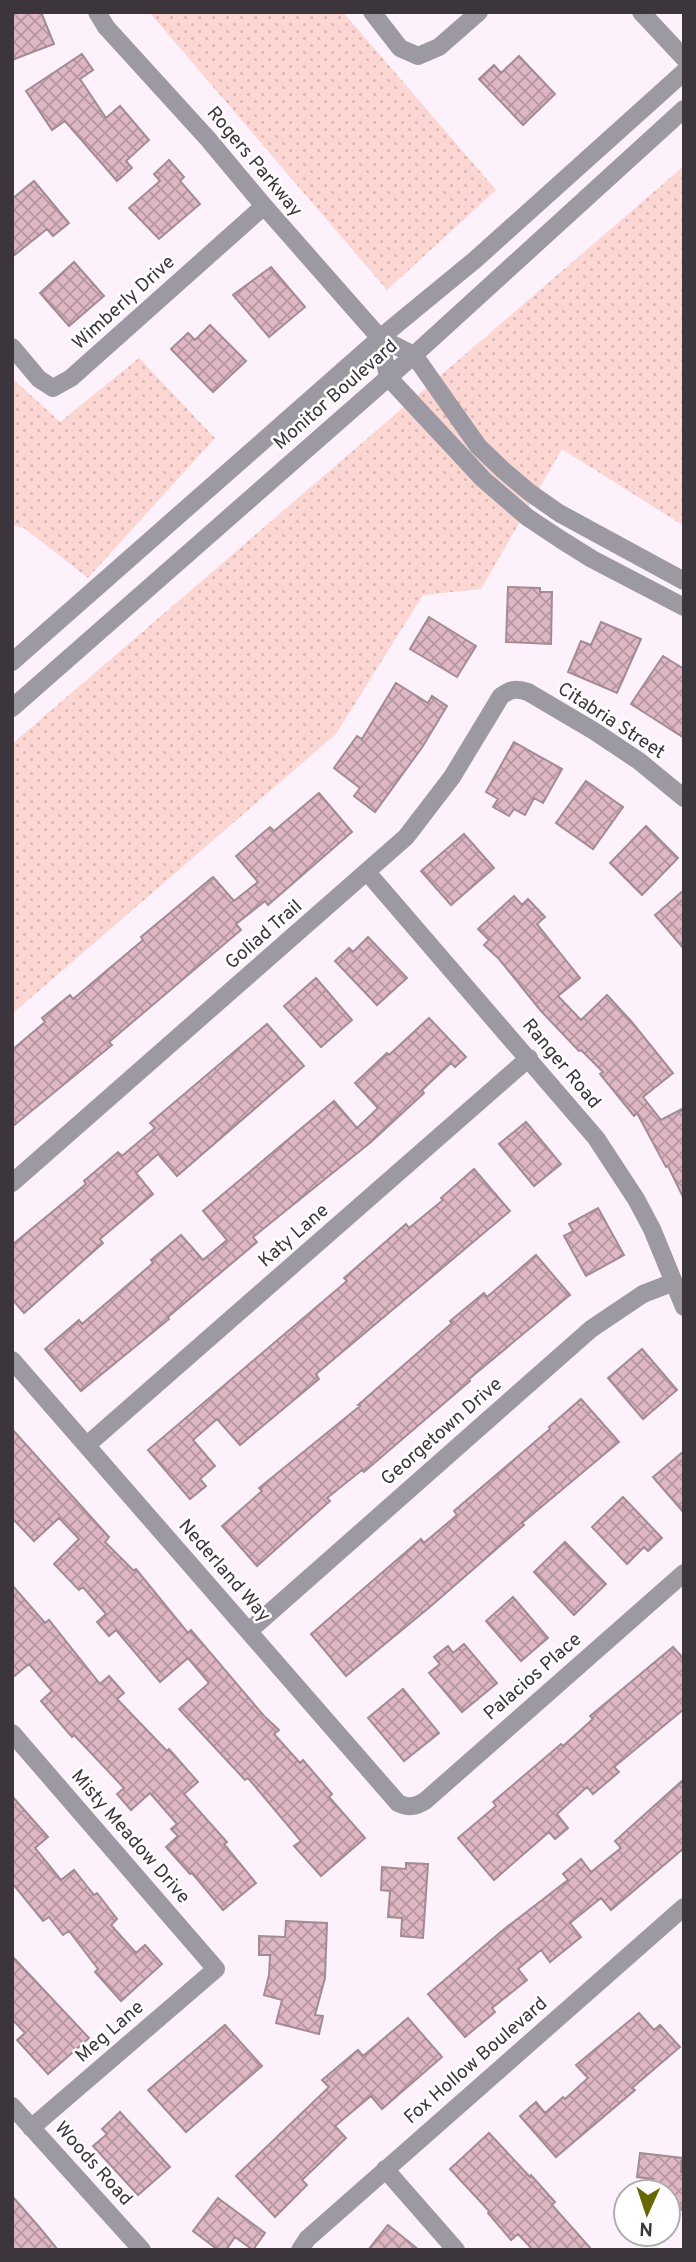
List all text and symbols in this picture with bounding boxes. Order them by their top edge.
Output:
street label: Rogers Parkway [201,102,307,222]
street label: Wimberly Drive [68,251,180,355]
street label: Monitor Boulevard [269,335,403,455]
street label: Citabria Street [553,677,669,765]
street label: Goliad Trail [221,895,307,975]
street label: Ranger Road [516,1014,606,1114]
street label: Katy Lane [254,1199,334,1273]
street label: Georgetown Drive [376,1373,508,1491]
street label: Nederland Way [173,1514,275,1628]
street label: Palacios Place [479,1628,587,1726]
street label: Misty Meadow Drive [65,1765,195,1909]
street label: Fox Hollow Boulevard [399,1992,553,2130]
street label: Meg Lane [71,1996,149,2068]
street label: Woods Road [49,2117,137,2211]
north arrow [612,2178,682,2248]
text: N [639,2216,654,2240]

